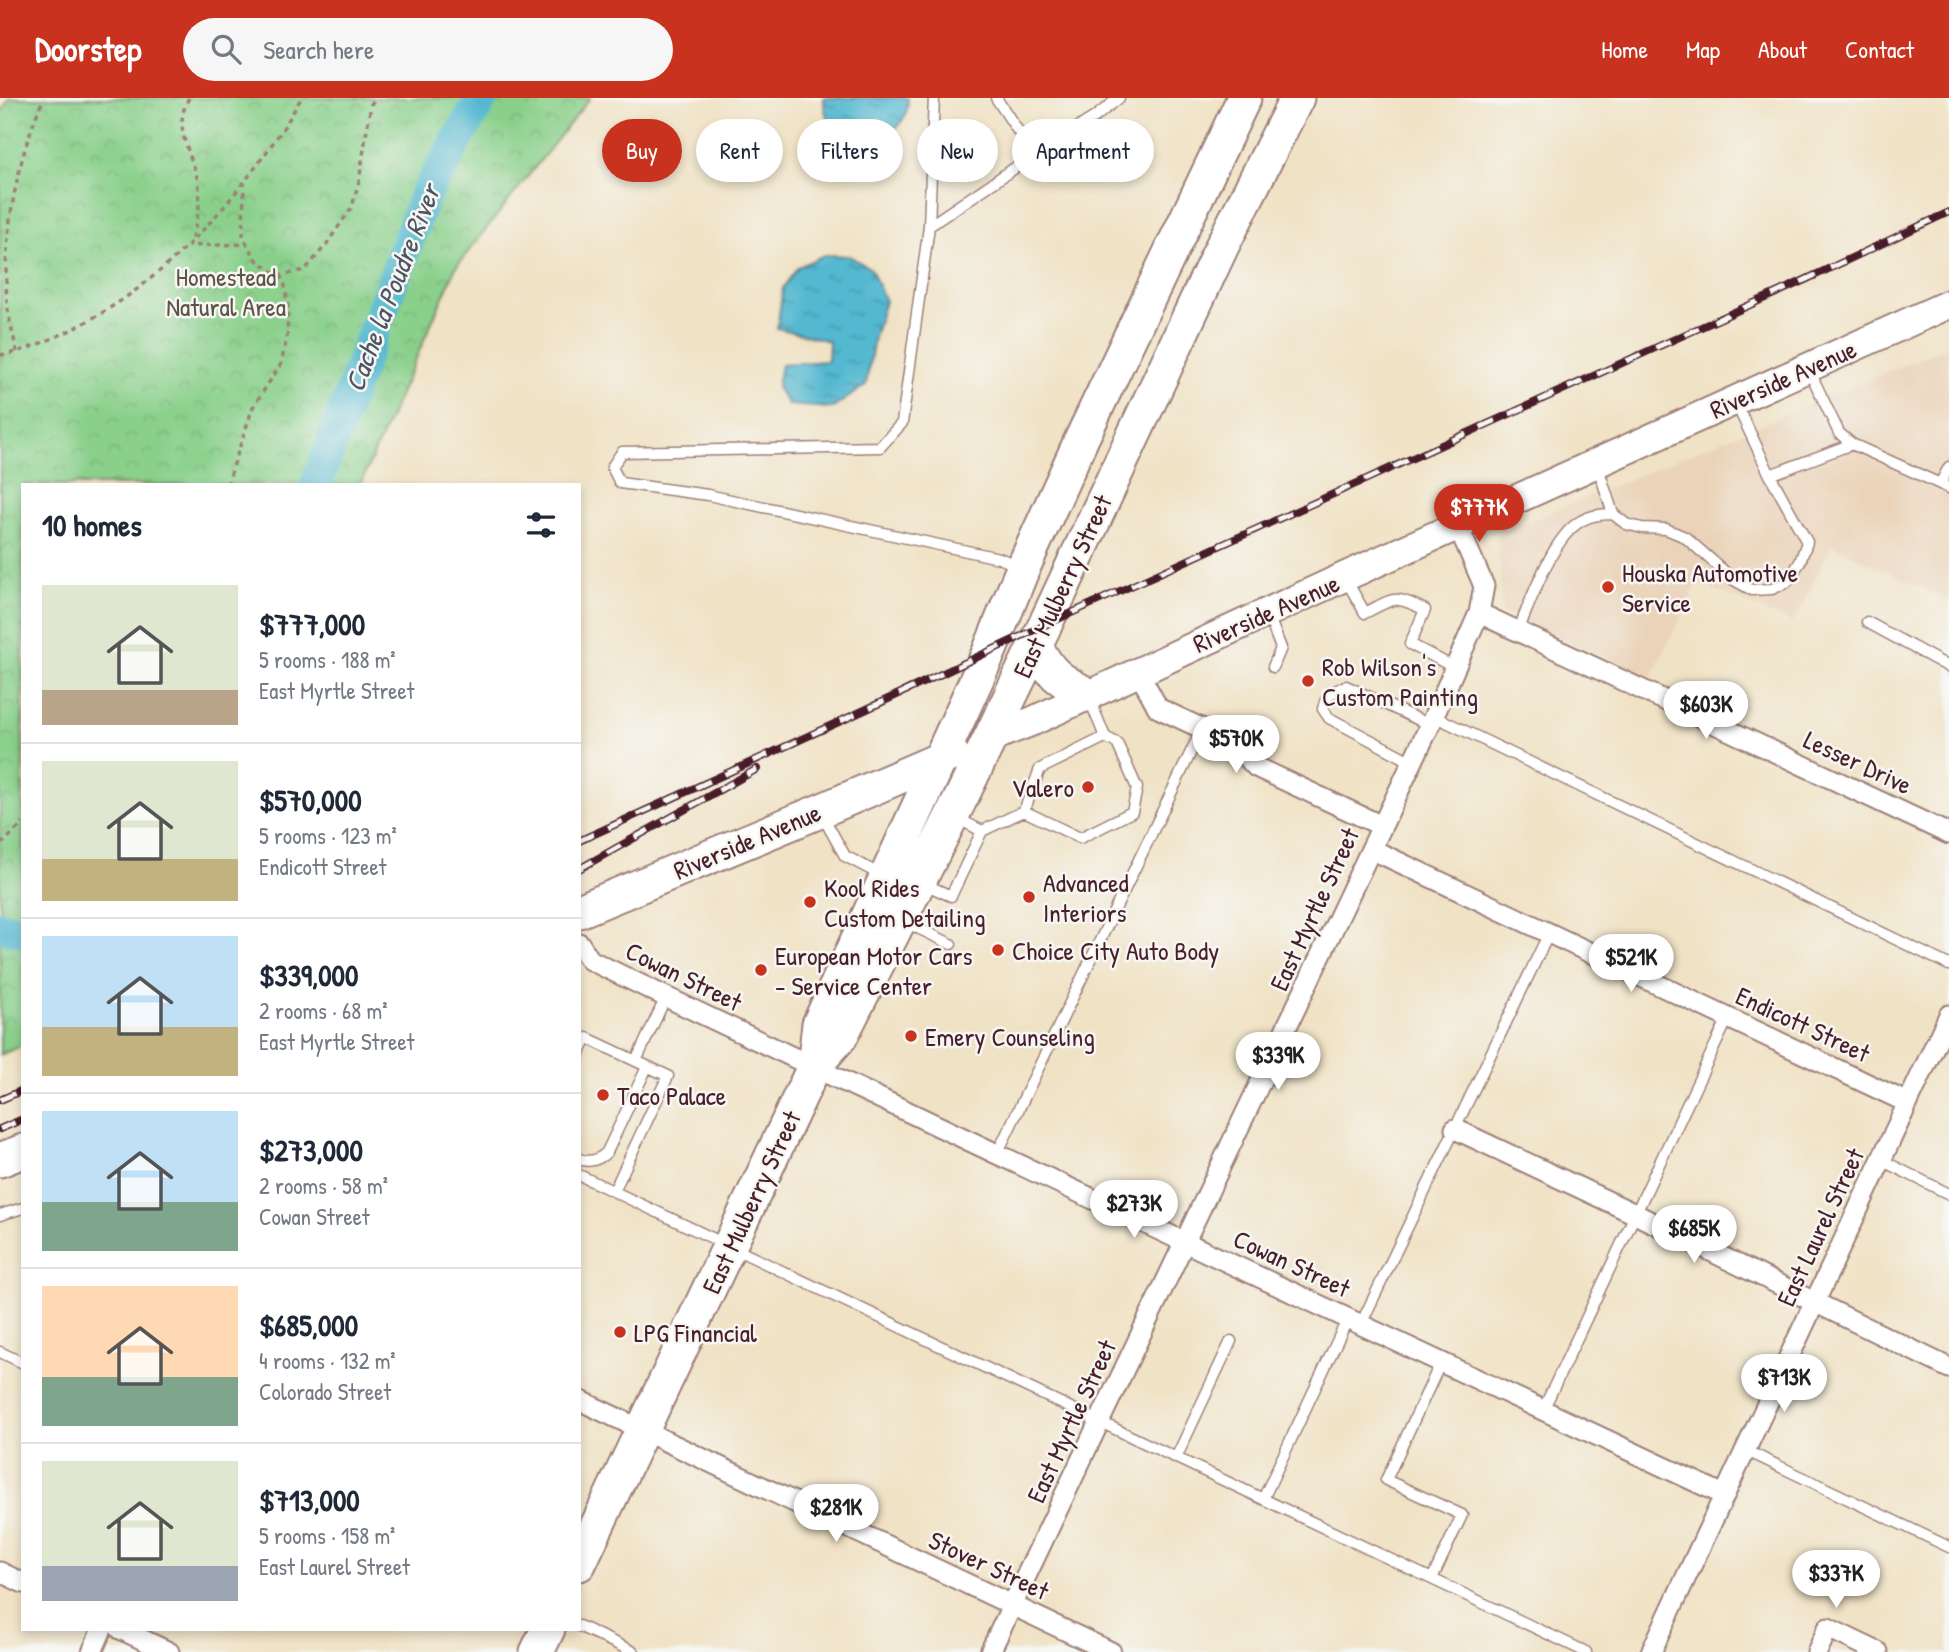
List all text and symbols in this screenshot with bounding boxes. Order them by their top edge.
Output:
search box [183,18,673,81]
text: Doorstep [35,27,141,71]
icon: search [207,30,245,68]
text: Search here [263,32,374,67]
text: Home [1601,33,1648,65]
text: Map [1686,33,1720,65]
text: About [1758,33,1807,65]
text: Contact [1845,33,1914,65]
chip: Buy [602,119,682,182]
chip: Rent [696,119,783,182]
chip: Filters [797,119,903,182]
chip: New [917,119,998,182]
chip: Apartment [1012,119,1154,182]
water label: Cache la Poudre River [335,176,450,397]
park label: Homestead Natural Area [166,259,286,324]
street label: Riverside Avenue [1704,331,1862,427]
pin: $777K [1430,484,1528,544]
street label: East Mulberry Street [1004,488,1120,683]
text: $777K [1450,491,1508,522]
text: 10 homes [42,505,142,545]
icon: filters [522,506,560,544]
place label: Houska Automotive Service [1622,555,1798,620]
street label: Riverside Avenue [1187,565,1345,661]
marker: Houska Automotive Service [1600,579,1616,595]
text: $777,000 [259,604,365,644]
icon: home [98,613,182,697]
text: 5 rooms · 188 m² [259,644,396,675]
place label: Rob Wilson's Custom Painting [1322,649,1478,714]
marker: Rob Wilson's Custom Painting [1300,673,1316,689]
text: East Myrtle Street [259,675,415,706]
pin: $603K [1657,682,1755,741]
text: $603K [1679,688,1733,719]
pin: $570K [1187,716,1285,775]
text: $570K [1208,722,1264,753]
street label: Lesser Drive [1798,722,1918,802]
place label: Valero [1011,770,1074,805]
marker: Valero [1080,779,1096,795]
text: $570,000 [259,780,362,820]
icon: home [98,789,182,873]
street label: Riverside Avenue [668,794,826,888]
text: 5 rooms · 123 m² [259,820,397,851]
street label: East Myrtle Street [1261,821,1367,996]
text: Endicott Street [259,851,387,882]
place label: Advanced Interiors [1043,865,1129,930]
place label: Kool Rides Custom Detailing [824,870,985,935]
marker: Advanced Interiors [1021,889,1037,905]
marker: Kool Rides Custom Detailing [802,894,818,910]
street label: Cowan Street [620,933,749,1020]
place label: Choice City Auto Body [1012,933,1219,968]
pin: $521K [1582,934,1680,994]
place label: European Motor Cars - Service Center [775,938,973,1003]
text: $521K [1605,941,1657,972]
marker: Choice City Auto Body [990,942,1006,958]
text: $339,000 [259,955,358,995]
marker: European Motor Cars - Service Center [753,962,769,978]
icon: home [98,964,182,1048]
street label: Endicott Street [1730,978,1877,1071]
text: 2 rooms · 68 m² [259,995,387,1026]
place label: Emery Counseling [925,1019,1095,1054]
text: East Myrtle Street [259,1026,415,1057]
marker: Emery Counseling [903,1028,919,1044]
pin: $339K [1229,1032,1327,1092]
text: $339K [1252,1039,1304,1070]
place label: Taco Palace [617,1078,726,1113]
marker: Taco Palace [595,1087,611,1103]
street label: East Mulberry Street [693,1104,809,1299]
text: $273,000 [259,1130,363,1170]
icon: home [98,1139,182,1223]
street label: East Laurel Street [1768,1141,1872,1312]
text: 2 rooms · 58 m² [259,1170,388,1201]
pin: $273K [1085,1180,1183,1240]
text: $273K [1106,1187,1162,1218]
text: Cowan Street [259,1201,370,1232]
pin: $685K [1645,1206,1743,1265]
text: $685K [1668,1212,1720,1243]
street label: Cowan Street [1228,1221,1357,1306]
text: $685,000 [259,1305,358,1345]
icon: home [98,1314,182,1398]
place label: LPG Financial [634,1315,757,1350]
marker: LPG Financial [612,1324,628,1340]
street label: East Myrtle Street [1018,1333,1124,1508]
text: 4 rooms · 132 m² [259,1345,396,1376]
pin: $713K [1735,1354,1833,1414]
text: $713K [1757,1361,1811,1392]
text: Colorado Street [259,1376,391,1407]
text: $713,000 [259,1480,360,1520]
pin: $281K [787,1484,885,1544]
icon: home [98,1489,182,1573]
text: $281K [810,1491,862,1522]
text: 5 rooms · 158 m² [259,1520,395,1551]
street label: Stover Street [923,1522,1056,1608]
pin: $337K [1787,1550,1885,1610]
text: East Laurel Street [259,1551,410,1582]
text: $337K [1808,1557,1864,1588]

